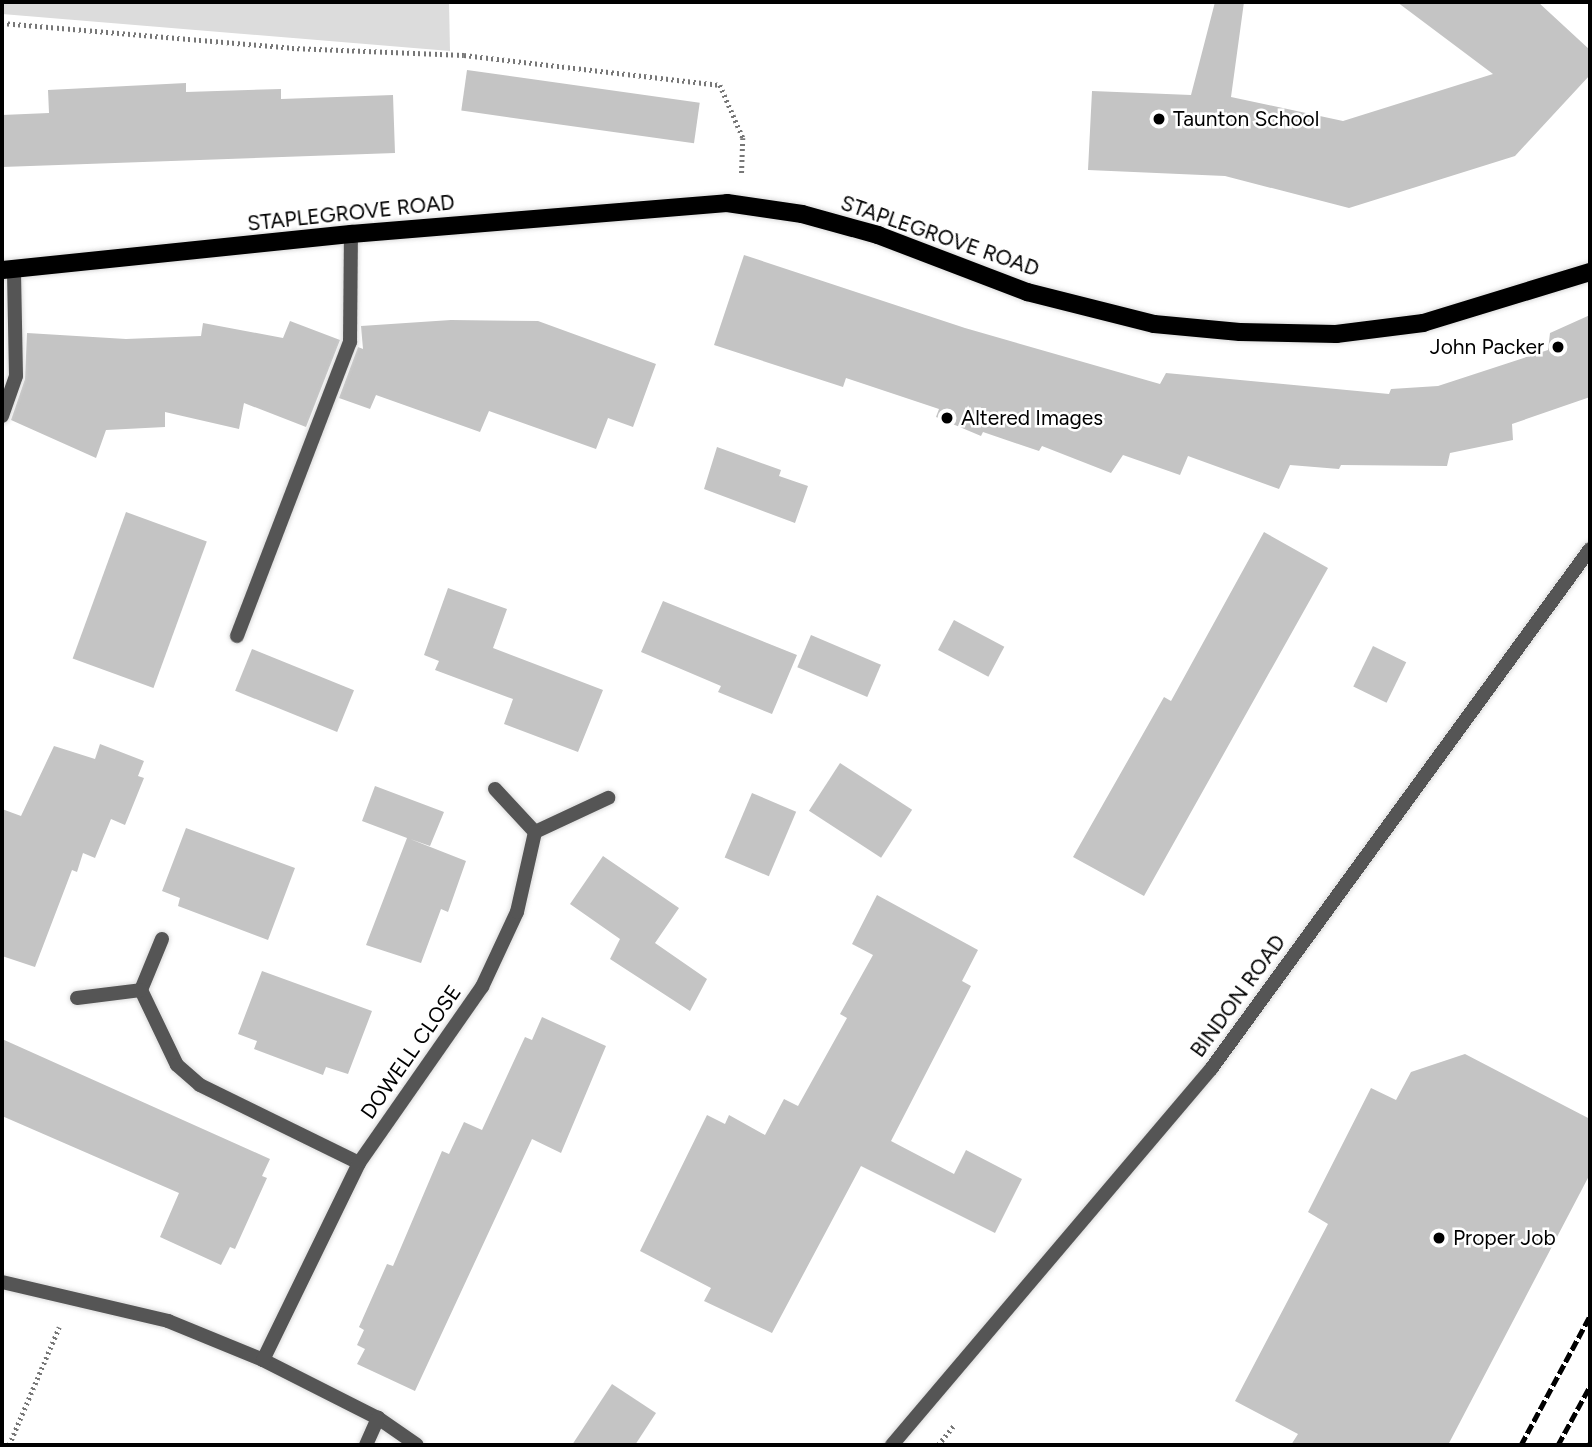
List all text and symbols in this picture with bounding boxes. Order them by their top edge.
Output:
place label: Taunton School [1173,106,1319,132]
marker: Taunton School [1151,111,1167,127]
street label: STAPLEGROVE ROAD [246,190,456,236]
street label: STAPLEGROVE ROAD [837,190,1043,282]
place label: John Packer [1430,334,1544,360]
marker: John Packer [1550,339,1566,355]
place label: Altered Images [961,405,1103,431]
marker: Altered Images [939,410,955,426]
street label: BINDON ROAD [1185,930,1291,1062]
street label: DOWELL CLOSE [356,980,466,1124]
place label: Proper Job [1453,1225,1556,1251]
marker: Proper Job [1431,1230,1447,1246]

